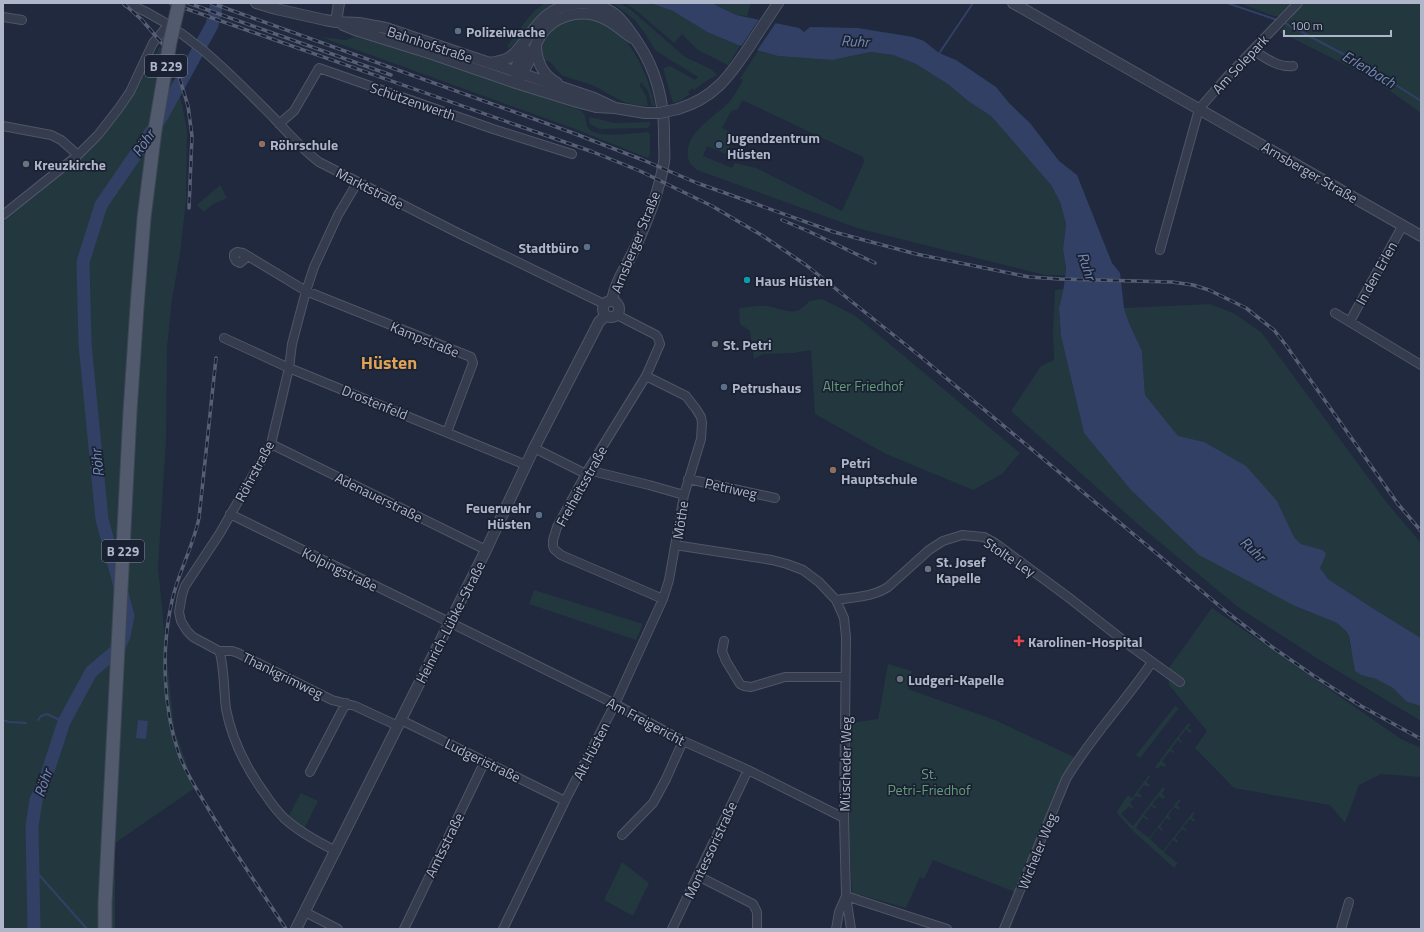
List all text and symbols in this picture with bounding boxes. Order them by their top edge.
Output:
scale bar [1284,12,1391,38]
text: 100 m [1290,16,1323,35]
street label: Bahnhofstraße [385,20,475,68]
place label: Polizeiwache [466,21,545,42]
marker: Polizeiwache [453,26,463,36]
water label: Ruhr [840,29,872,53]
street label: Am Solepark [1207,29,1273,98]
water label: Erlenbach [1338,44,1401,94]
road number: B 229 [145,55,187,77]
street label: Schützenwerth [367,77,459,125]
water label: Röhr [126,123,162,161]
place label: Jugendzentrum Hüsten [727,127,820,164]
place label: Röhrschule [270,134,338,155]
street label: Arnsberger Straße [1258,136,1362,208]
marker: Röhrschule [257,139,267,149]
marker: Jugendzentrum Hüsten [714,140,724,150]
place label: Kreuzkirche [34,154,106,175]
marker: Kreuzkirche [21,159,31,169]
street label: Marktstraße [332,162,408,214]
street label: Arnsberger Straße [605,188,665,296]
place label: Stadtbüro [518,237,579,258]
street label: In den Erlen [1350,238,1402,308]
marker: Stadtbüro [582,242,592,252]
water label: Ruhr [1072,249,1103,285]
place label: Haus Hüsten [755,270,833,291]
marker: Haus Hüsten [742,275,752,285]
street label: Kampstraße [387,316,463,362]
place label: St. Petri [723,334,772,355]
marker: St. Petri [710,339,720,349]
district label: Hüsten [361,349,417,376]
park label: Alter Friedhof [823,375,904,396]
place label: Petrushaus [732,377,802,398]
street label: Drostenfeld [339,379,411,425]
marker: Petrushaus [719,382,729,392]
street label: Röhrstraße [229,437,279,505]
street label: Freiheitsstraße [550,442,612,530]
water label: Röhr [84,446,110,478]
place label: Petri Hauptschule [841,452,917,489]
marker: Petri Hauptschule [828,465,838,475]
street label: Adenauerstraße [332,467,426,527]
street label: Petriweg [703,472,759,504]
place label: Feuerwehr Hüsten [466,497,531,534]
street label: Möthe [667,499,693,541]
marker: Feuerwehr Hüsten [534,510,544,520]
water label: Ruhr [1235,531,1273,569]
street label: Stolte Ley [980,532,1040,582]
road number: B 229 [102,540,144,562]
street label: Kolpingstraße [299,542,381,596]
place label: St. Josef Kapelle [936,551,986,588]
street label: Heinrich-Lübke-Straße [410,557,490,687]
marker: St. Josef Kapelle [923,564,933,574]
place label: Karolinen-Hospital [1028,631,1142,652]
marker: Karolinen-Hospital [1013,635,1025,647]
street label: Thankgrimweg [239,646,327,704]
place label: Ludgeri-Kapelle [908,669,1004,690]
marker: Ludgeri-Kapelle [895,674,905,684]
street label: Am Freigericht [603,692,689,750]
street label: Müscheder Weg [834,716,856,812]
street label: Alt Hüsten [567,718,615,784]
street label: Ludgeristraße [442,733,524,787]
park label: St. Petri-Friedhof [887,763,971,800]
water label: Röhr [28,764,59,800]
street label: Montessoristraße [678,798,742,902]
street label: Amtsstraße [419,809,469,881]
street label: Wicheler Weg [1012,810,1062,892]

